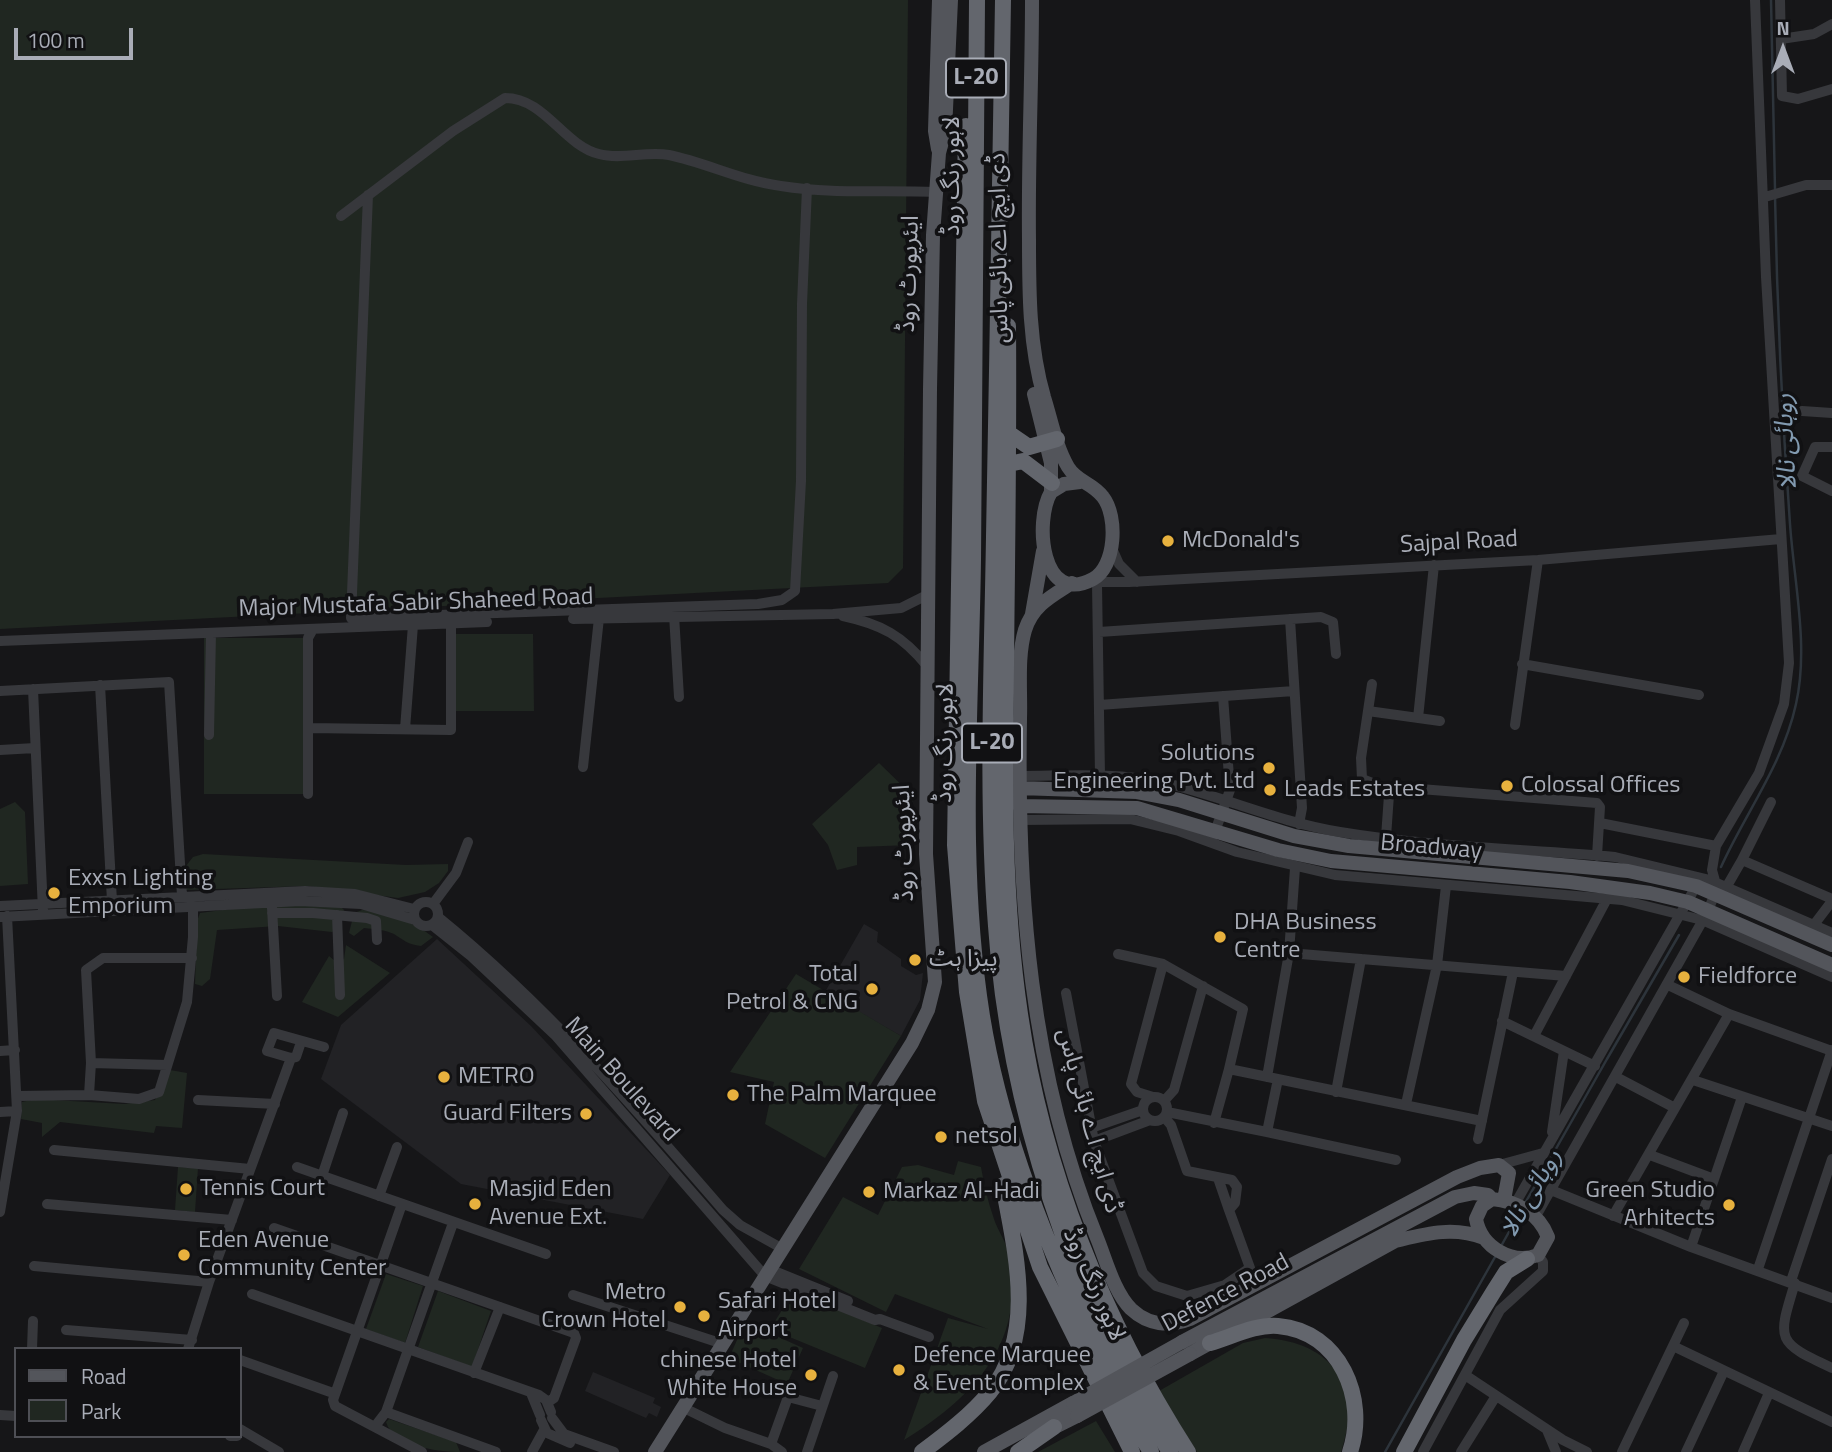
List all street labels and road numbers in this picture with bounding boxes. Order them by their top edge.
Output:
road number: L-20 [946,58,1006,97]
street label: لاہور رنگ روڈ [939,116,967,236]
street label: ڈی ایچ اے بائی پاس [984,153,1016,343]
street label: ایئرپورٹ روڈ [894,215,926,333]
street label: Sajpal Road [1399,526,1519,560]
street label: Major Mustafa Sabir Shaheed Road [238,583,594,625]
street label: لاہور رنگ روڈ [931,683,961,803]
road number: L-20 [962,723,1022,762]
street label: ایئرپورٹ روڈ [889,784,921,902]
street label: Broadway [1379,829,1483,867]
street label: Main Boulevard [558,1012,684,1148]
street label: ڈی ایچ اے بائی پاس [1050,1026,1126,1216]
street label: لاہور رنگ روڈ [1055,1224,1131,1346]
street label: Defence Road [1157,1248,1295,1340]

